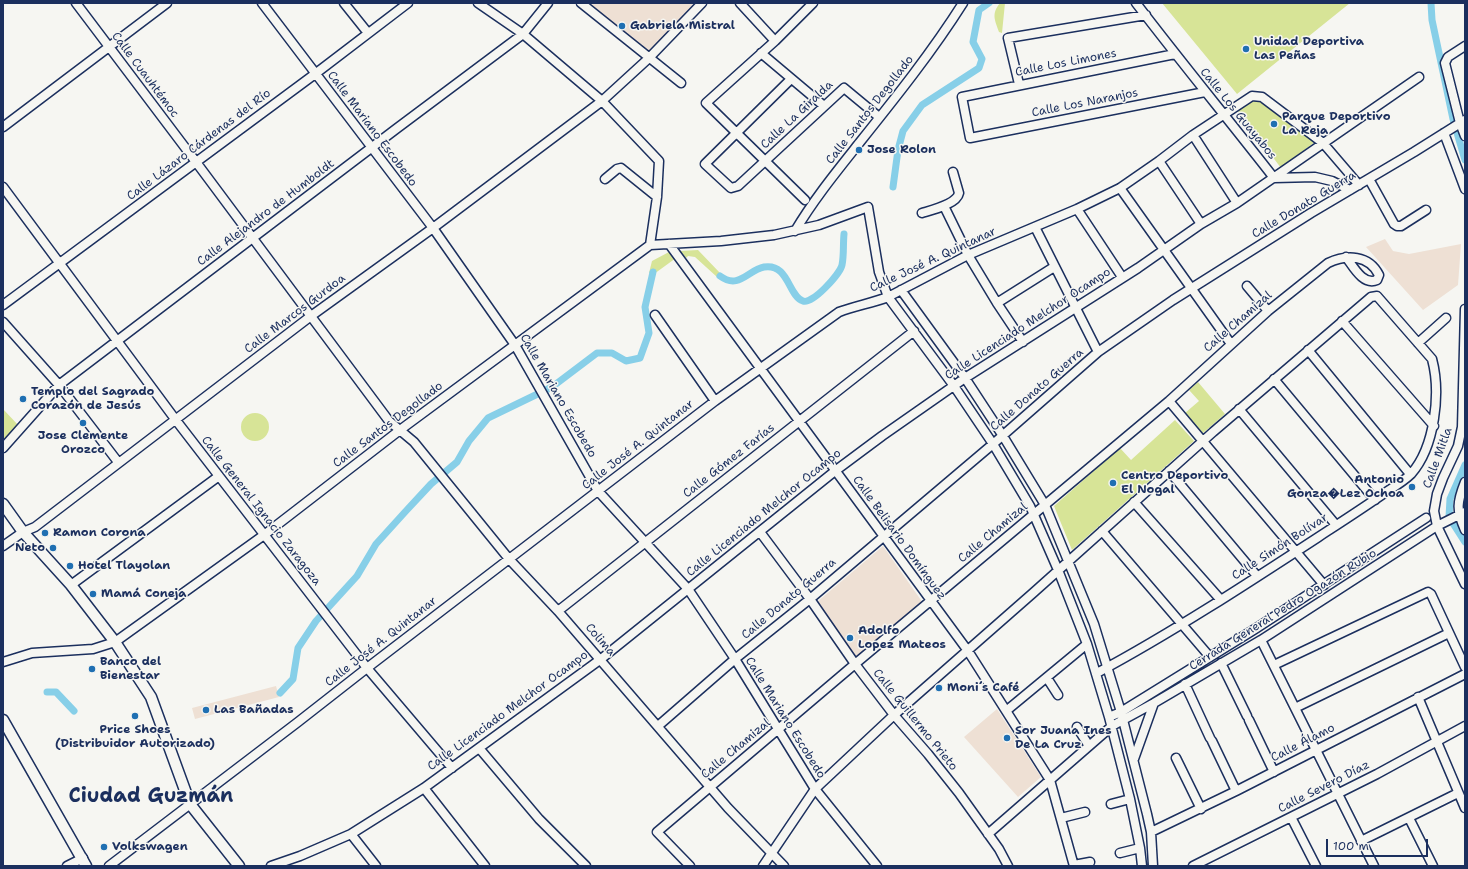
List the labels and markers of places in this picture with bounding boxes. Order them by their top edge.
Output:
place label: Gabriela Mistral [630,19,735,33]
marker: Gabriela Mistral [617,21,627,31]
place label: Unidad Deportiva Las Peñas [1254,35,1364,63]
marker: Unidad Deportiva Las Peñas [1241,44,1251,54]
place label: Parque Deportivo La Reja [1282,110,1391,138]
marker: Parque Deportivo La Reja [1269,119,1279,129]
place label: Jose Rolon [867,143,936,157]
marker: Jose Rolon [854,145,864,155]
place label: Templo del Sagrado Corazón de Jesús [31,385,154,413]
marker: Templo del Sagrado Corazón de Jesús [18,394,28,404]
marker: Jose Clemente Orozco [78,418,88,428]
place label: Jose Clemente Orozco [38,429,128,457]
place label: Centro Deportivo El Nogal [1121,469,1228,497]
place label: Antonio Gonza�Lez Ochoa [1287,473,1404,501]
marker: Centro Deportivo El Nogal [1108,478,1118,488]
marker: Antonio Gonza�Lez Ochoa [1407,482,1417,492]
place label: Ramon Corona [53,526,146,540]
marker: Ramon Corona [40,528,50,538]
place label: Neto [15,541,45,555]
marker: Neto [48,543,58,553]
place label: Hotel Tlayolan [78,559,170,573]
marker: Hotel Tlayolan [65,561,75,571]
place label: Mamá Coneja [101,587,187,601]
marker: Mamá Coneja [88,589,98,599]
place label: Adolfo Lopez Mateos [858,624,946,652]
marker: Adolfo Lopez Mateos [845,633,855,643]
place label: Banco del Bienestar [100,655,161,683]
marker: Banco del Bienestar [87,664,97,674]
place label: Moni´s Café [947,681,1020,695]
marker: Moni´s Café [934,683,944,693]
place label: Las Bañadas [214,703,294,717]
marker: Las Bañadas [201,705,211,715]
marker: Price Shoes (Distribuidor Autorizado) [130,711,140,721]
place label: Price Shoes (Distribuidor Autorizado) [55,723,215,751]
place label: Sor Juana Ines De La Cruz [1015,724,1112,752]
marker: Sor Juana Ines De La Cruz [1002,733,1012,743]
place label: Volkswagen [112,840,188,854]
marker: Volkswagen [99,842,109,852]

